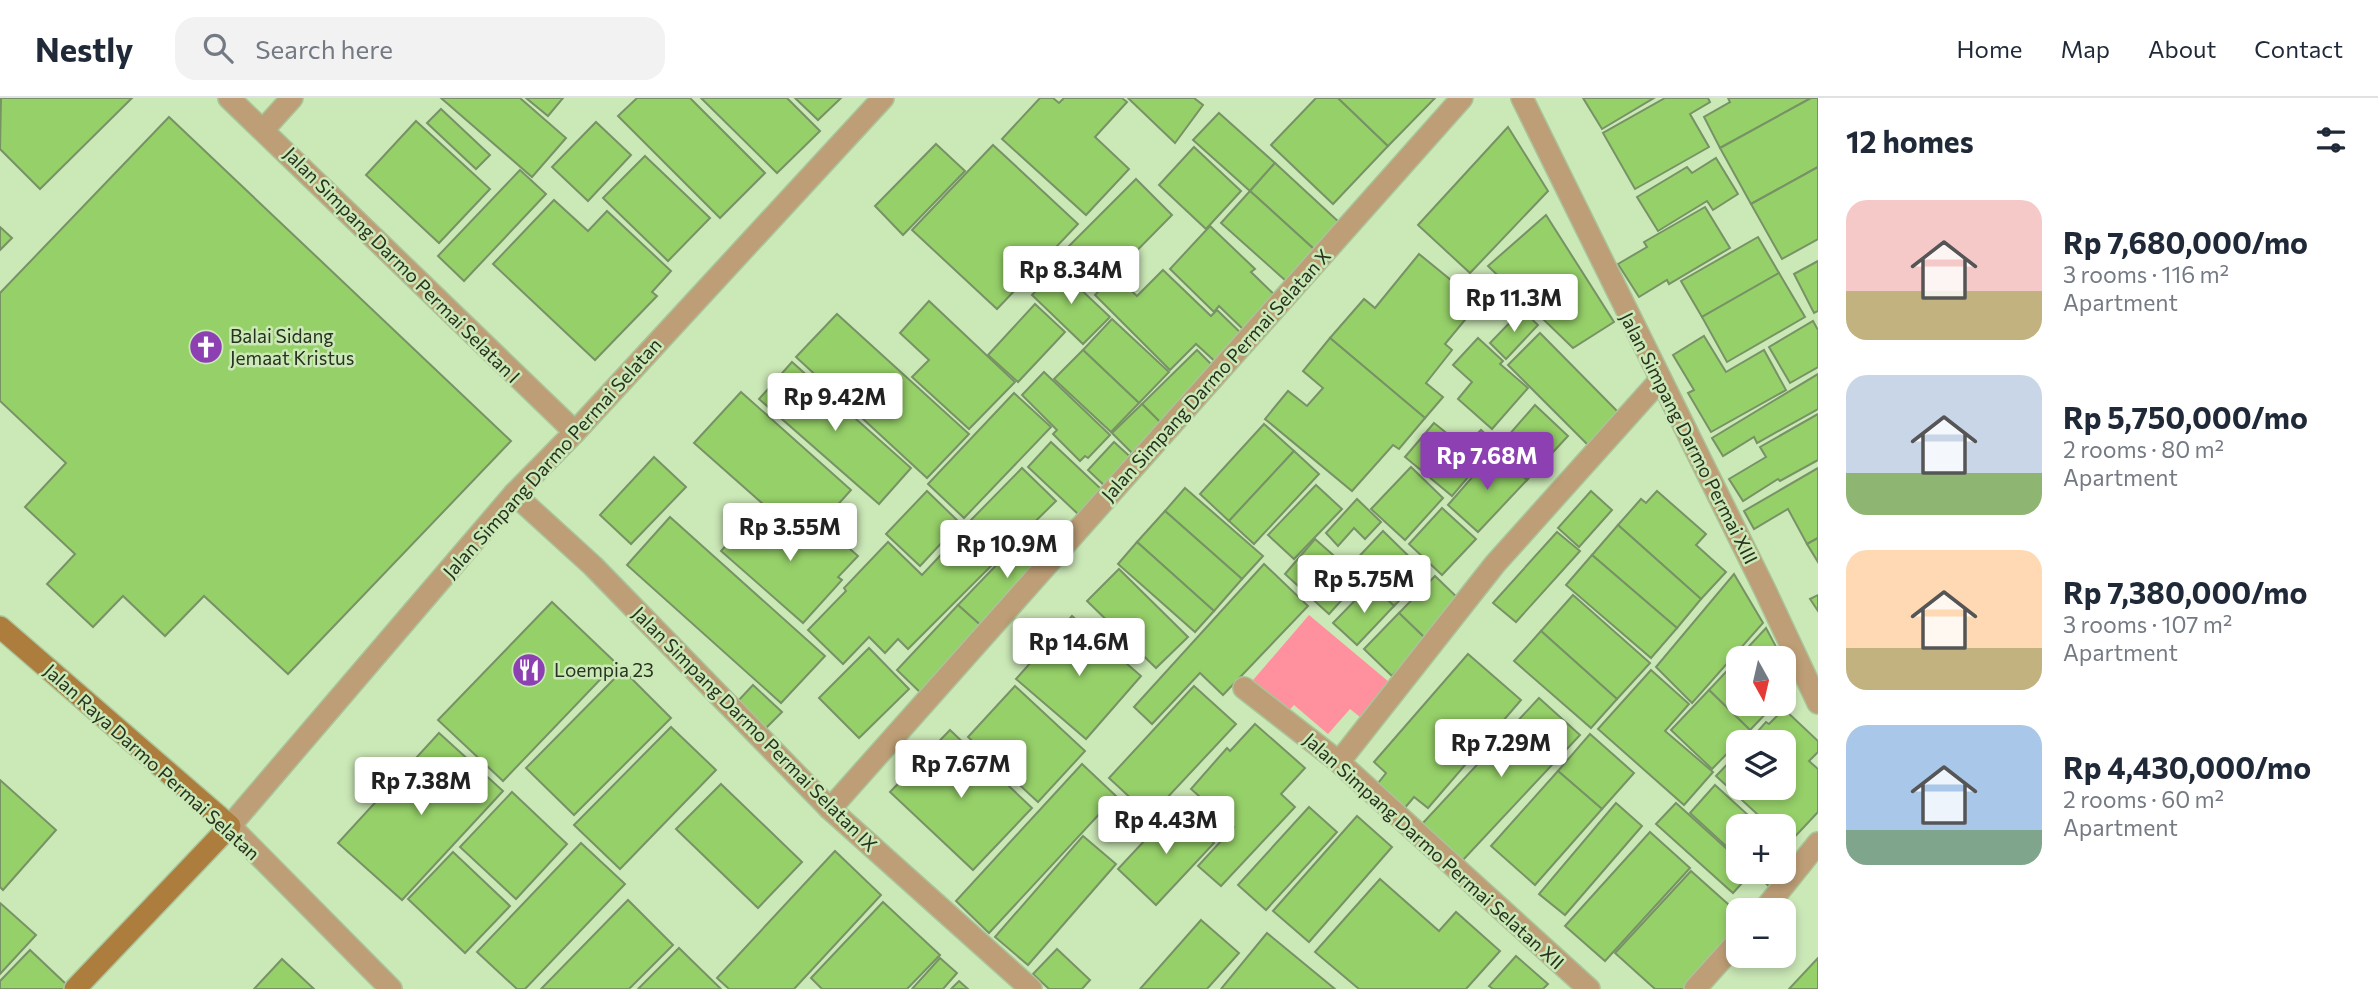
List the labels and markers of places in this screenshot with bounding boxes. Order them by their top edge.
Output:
pin: Rp 8.34M [999,246,1143,306]
pin: Rp 11.3M [1442,274,1586,334]
place label: Balai Sidang Jemaat Kristus [230,324,354,369]
church icon: Balai Sidang Jemaat Kristus [187,328,225,366]
pin: Rp 9.42M [763,374,907,433]
pin: Rp 7.68M [1415,432,1559,492]
pin: Rp 3.55M [718,504,862,563]
pin: Rp 10.9M [935,520,1079,580]
pin: Rp 5.75M [1292,556,1436,615]
pin: Rp 14.6M [1007,618,1151,678]
restaurant icon: Loempia 23 [510,651,548,689]
place label: Loempia 23 [554,658,654,681]
pin: Rp 7.29M [1429,720,1573,779]
pin: Rp 7.67M [889,740,1033,800]
pin: Rp 7.38M [349,758,493,817]
pin: Rp 4.43M [1094,796,1238,856]

